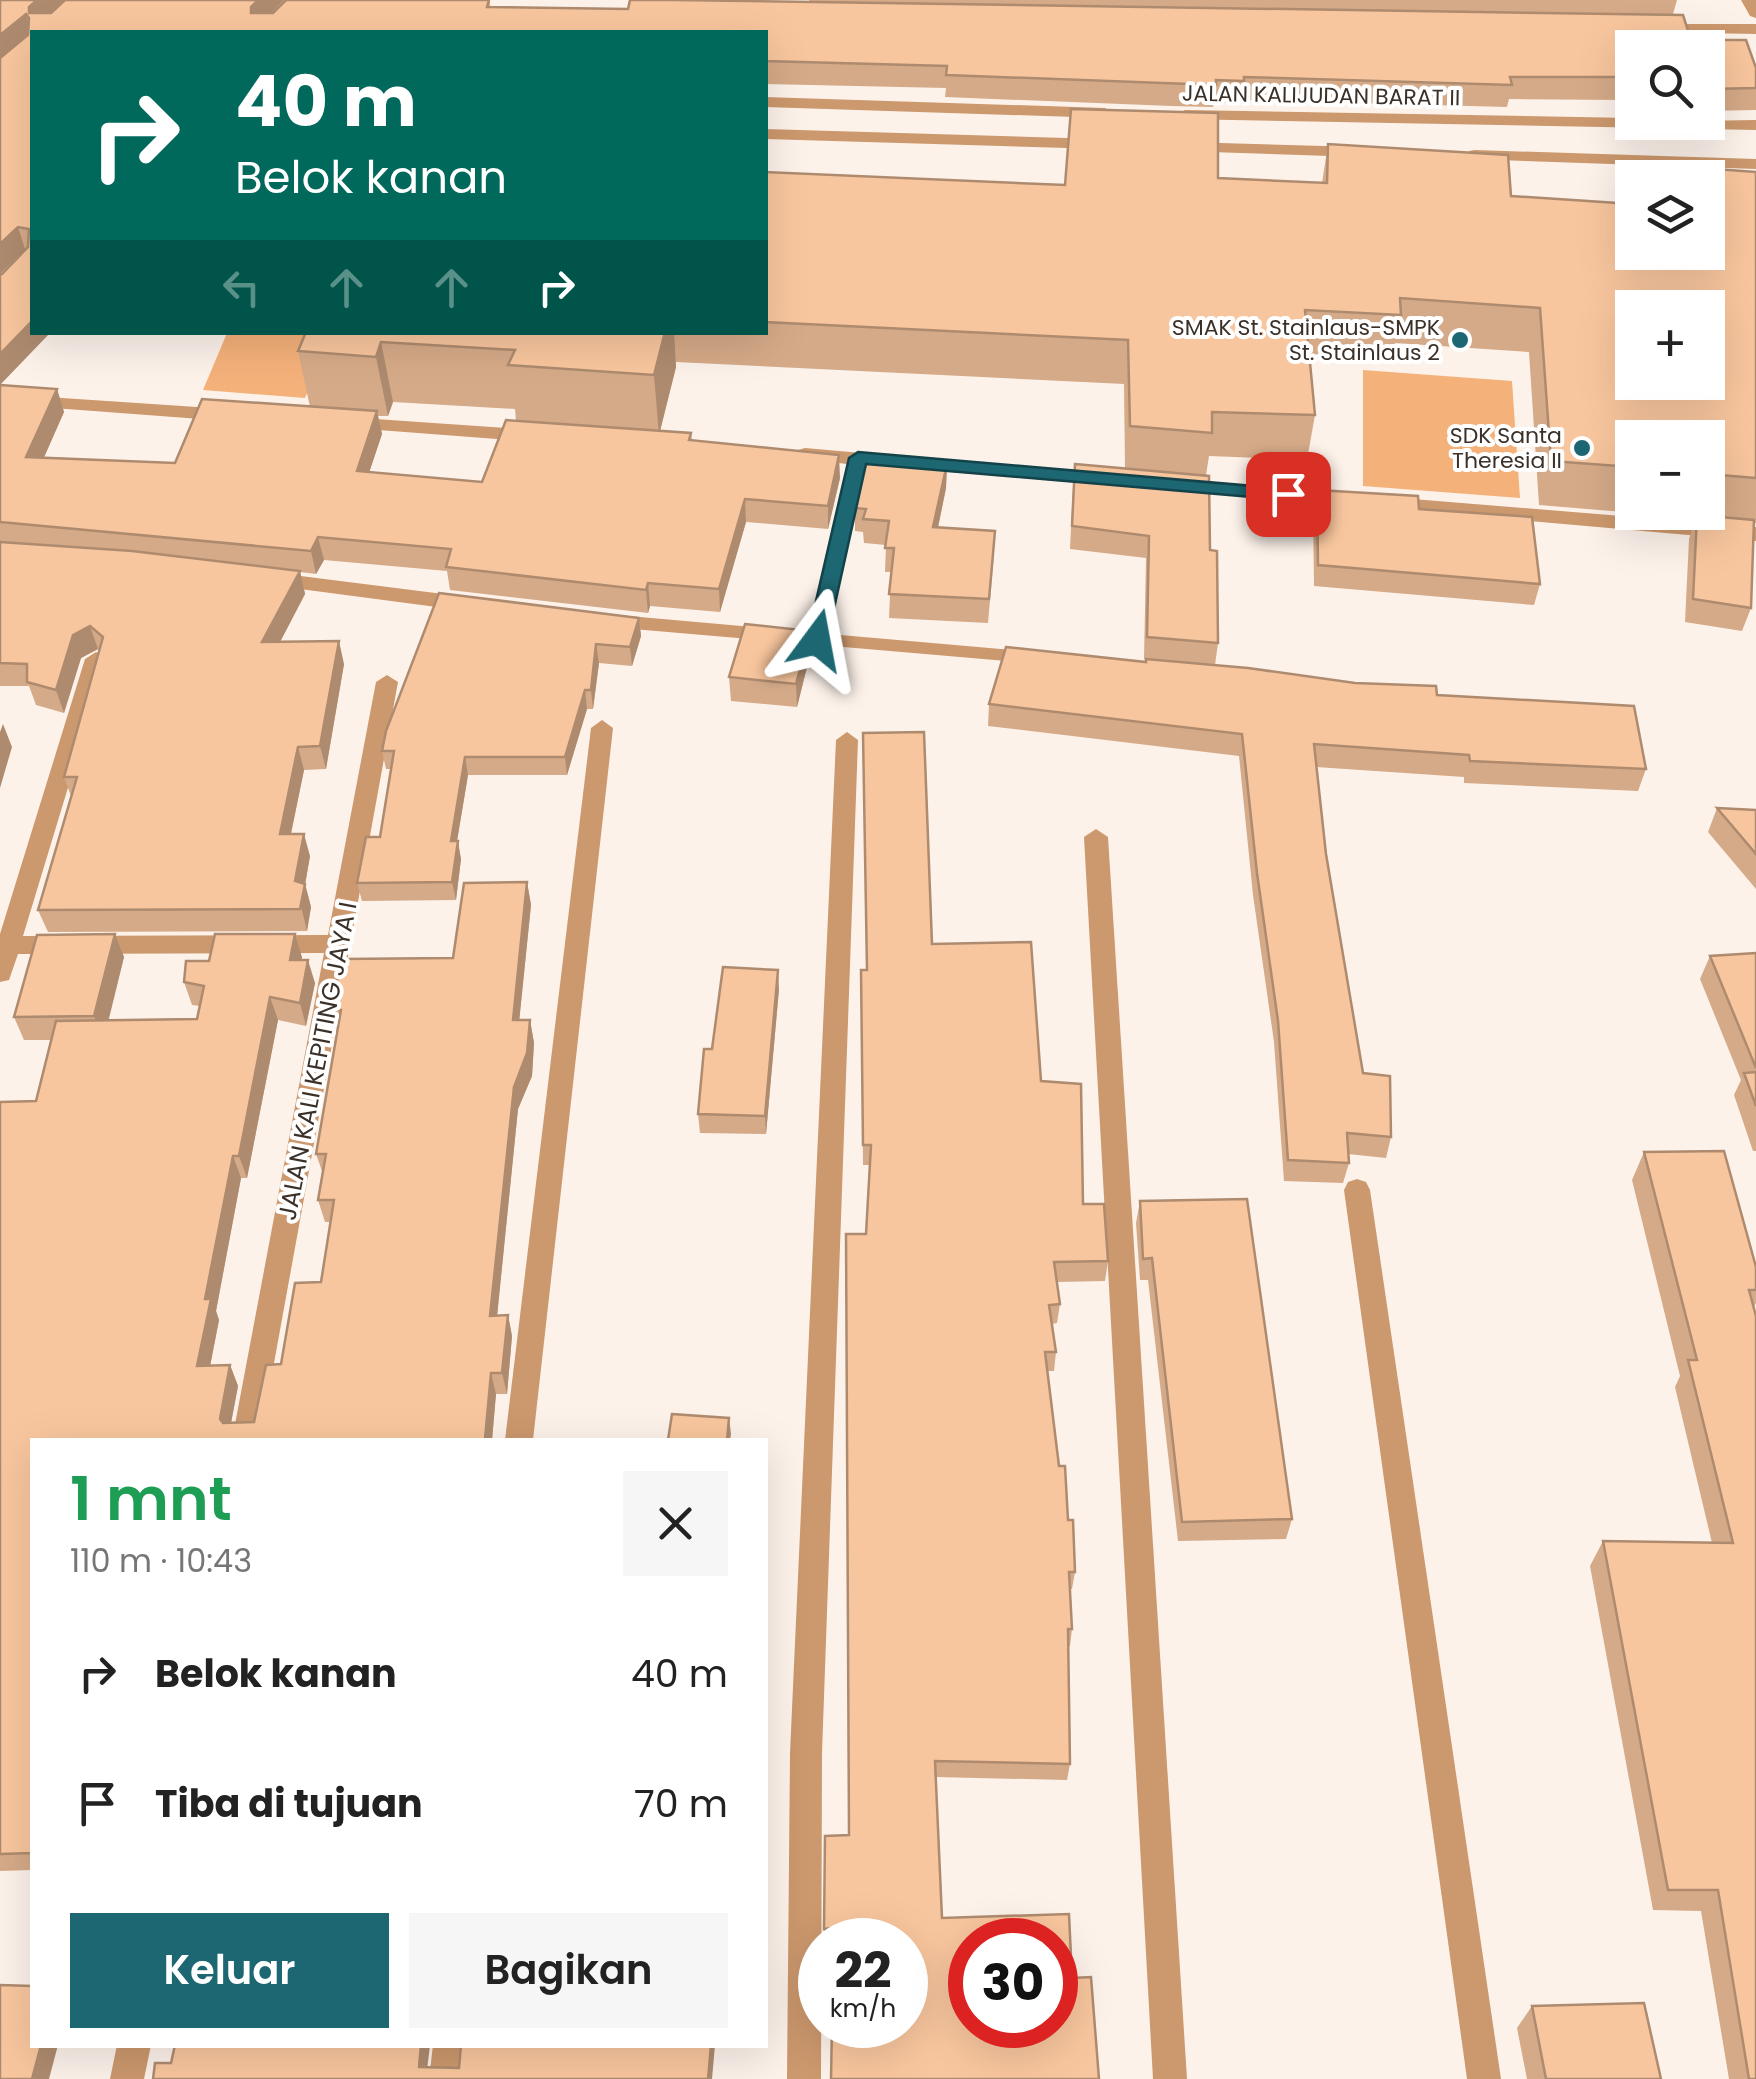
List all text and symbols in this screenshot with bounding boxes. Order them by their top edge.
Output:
map controls [1615,30,1725,530]
button: search [1615,30,1725,140]
text: 40 m [235,52,417,151]
icon: right [70,70,200,200]
street label: JALAN KALIJUDAN BARAT II [1182,78,1460,113]
text: Belok kanan [235,146,507,209]
button: layers [1615,160,1725,270]
icon: left [214,260,269,315]
icon: ahead [319,260,374,315]
icon: ahead [424,260,479,315]
icon: right [529,260,584,315]
button: + [1615,290,1725,400]
place label: SMAK St. Stainlaus-SMPK St. Stainlaus 2 [1172,312,1440,368]
marker: SMAK St. Stainlaus-SMPK St. Stainlaus 2 [1449,329,1471,351]
place label: SDK Santa Theresia II [1450,420,1562,476]
button: − [1615,420,1725,530]
marker: SDK Santa Theresia II [1571,437,1593,459]
pin [1246,452,1331,537]
icon: arrive [1261,467,1316,522]
position arrow [765,588,869,692]
street label: JALAN KALI KEPITING JAYA I [269,899,366,1223]
text: 1 mnt [70,1457,232,1541]
button: close [623,1471,728,1576]
text: 110 m · 10:43 [70,1538,252,1583]
icon: right [70,1646,125,1701]
text: Belok kanan [155,1647,397,1700]
text: 40 m [631,1647,728,1700]
icon: arrive [70,1776,125,1831]
text: Tiba di tujuan [155,1777,423,1830]
text: 70 m [634,1777,728,1830]
button: Keluar [70,1913,389,2028]
button: Bagikan [409,1913,728,2028]
speed limit sign: 30 [948,1918,1078,2048]
text: 22 [834,1935,892,2006]
text: km/h [830,1991,896,2026]

